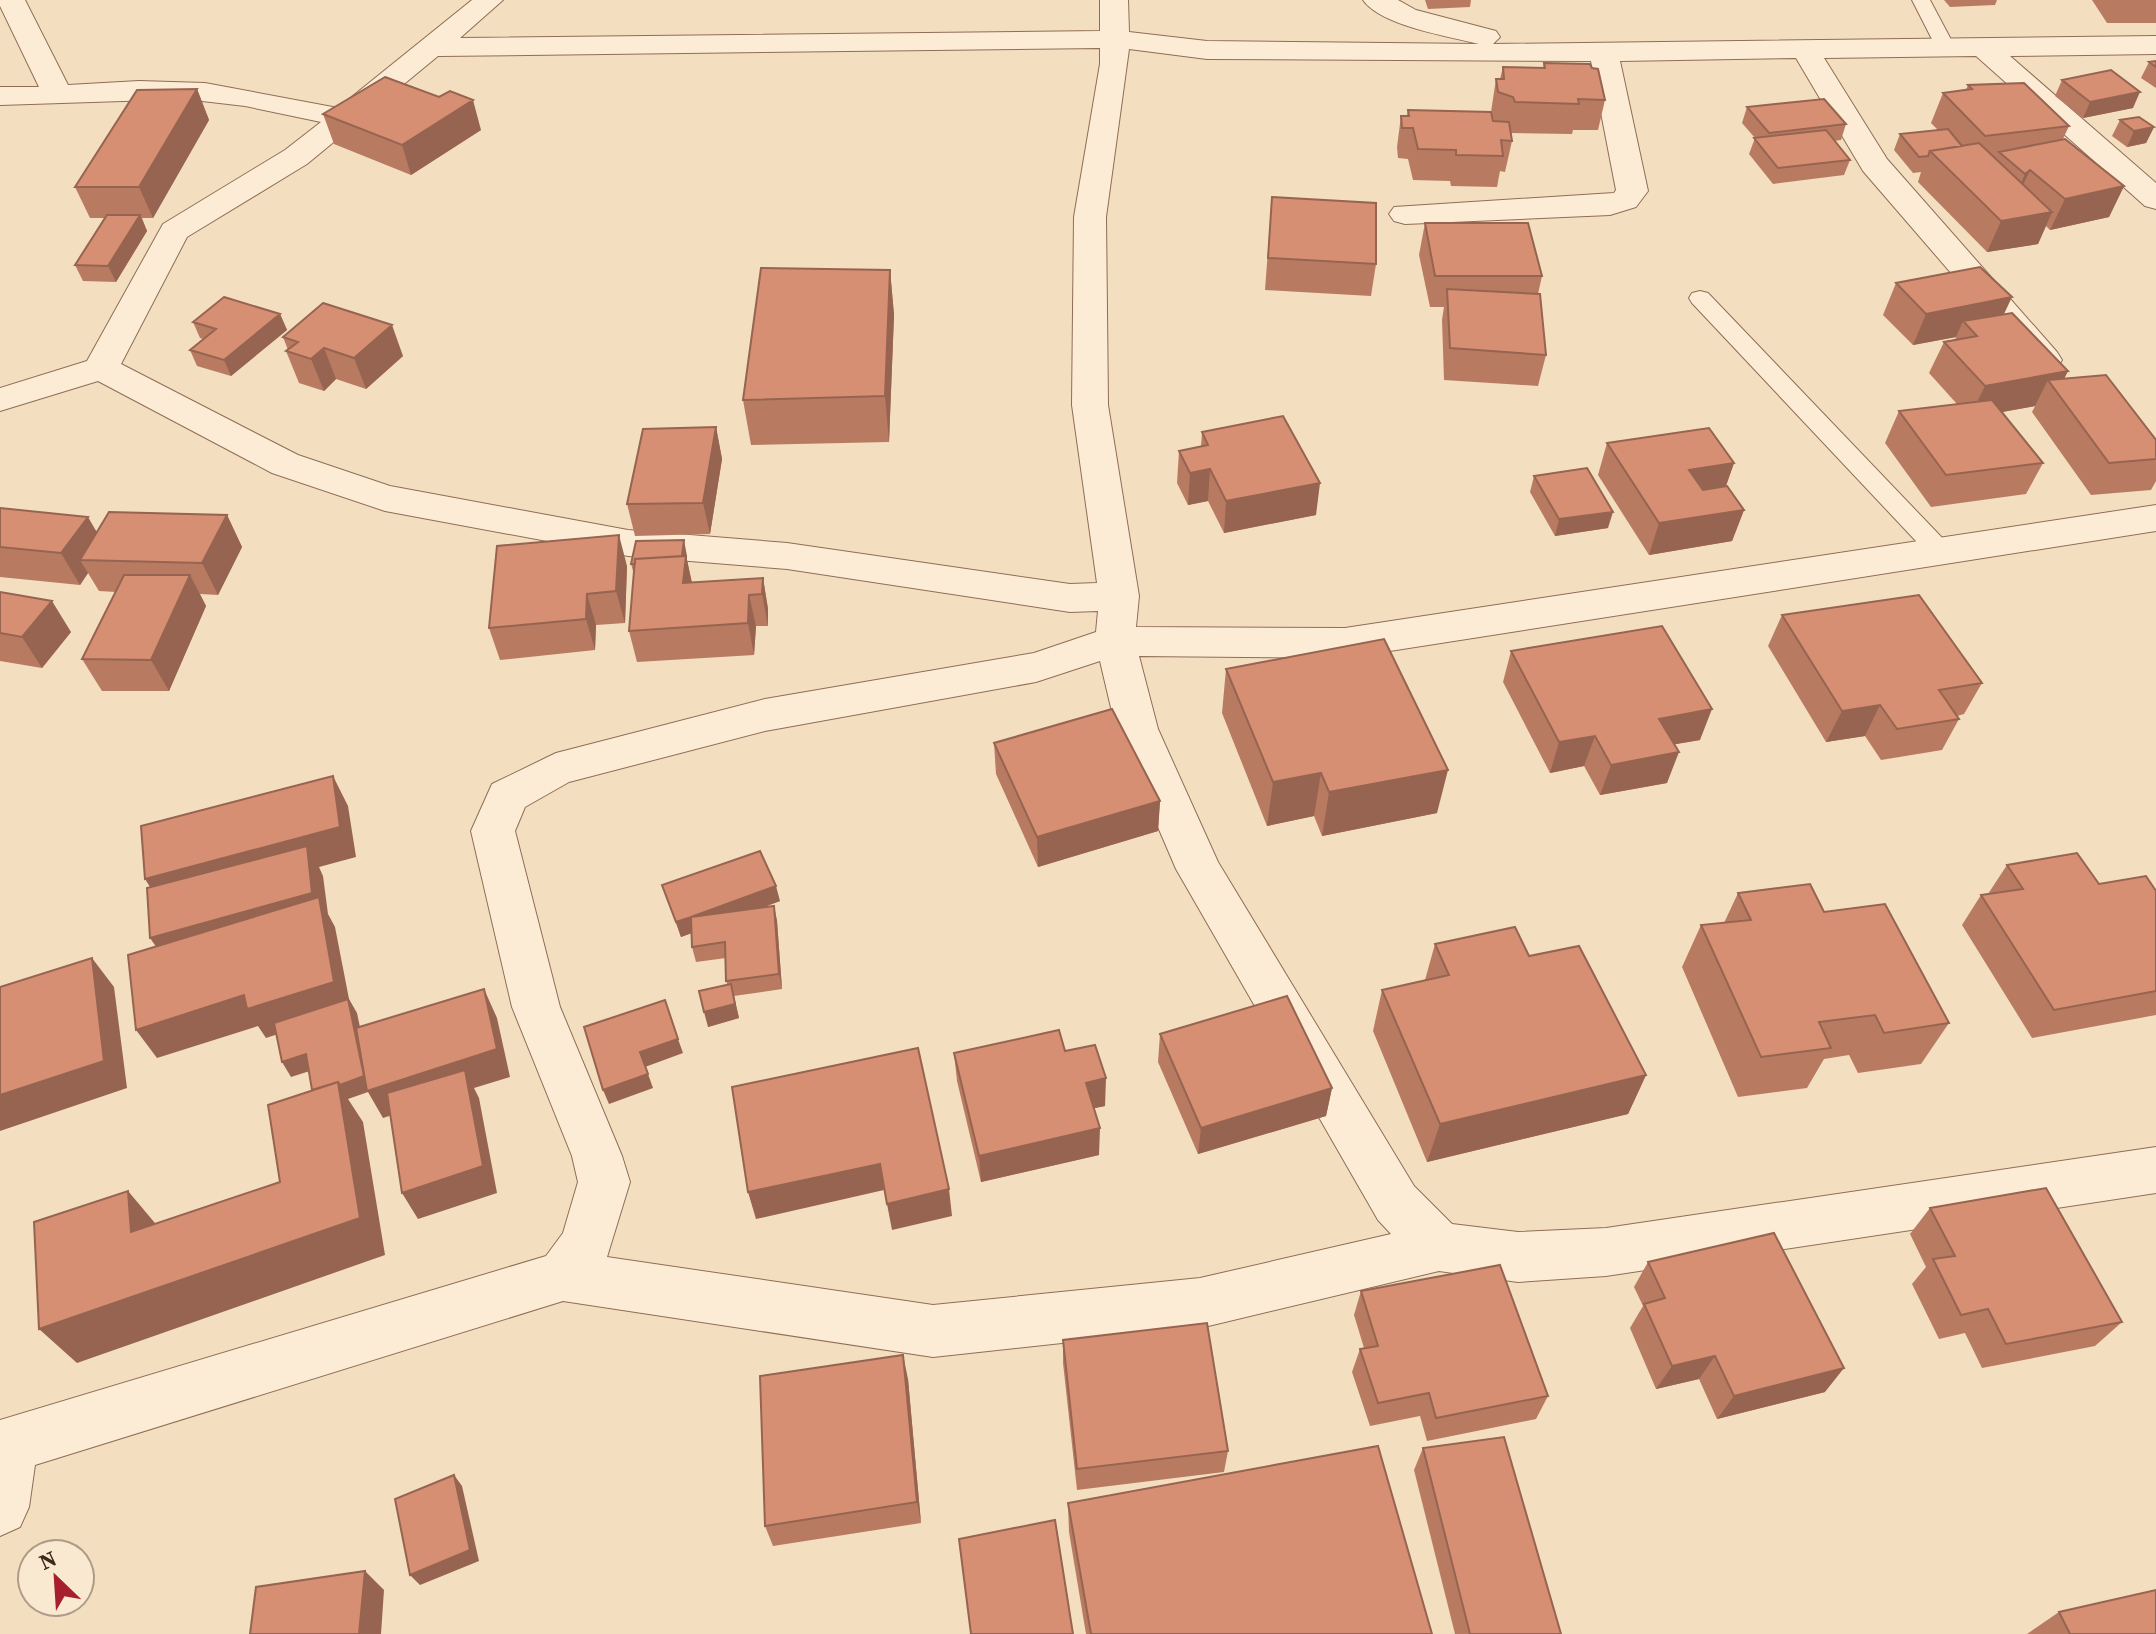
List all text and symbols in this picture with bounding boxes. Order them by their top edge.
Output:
north arrow [16,1538,96,1618]
text: N [34,1543,61,1577]

